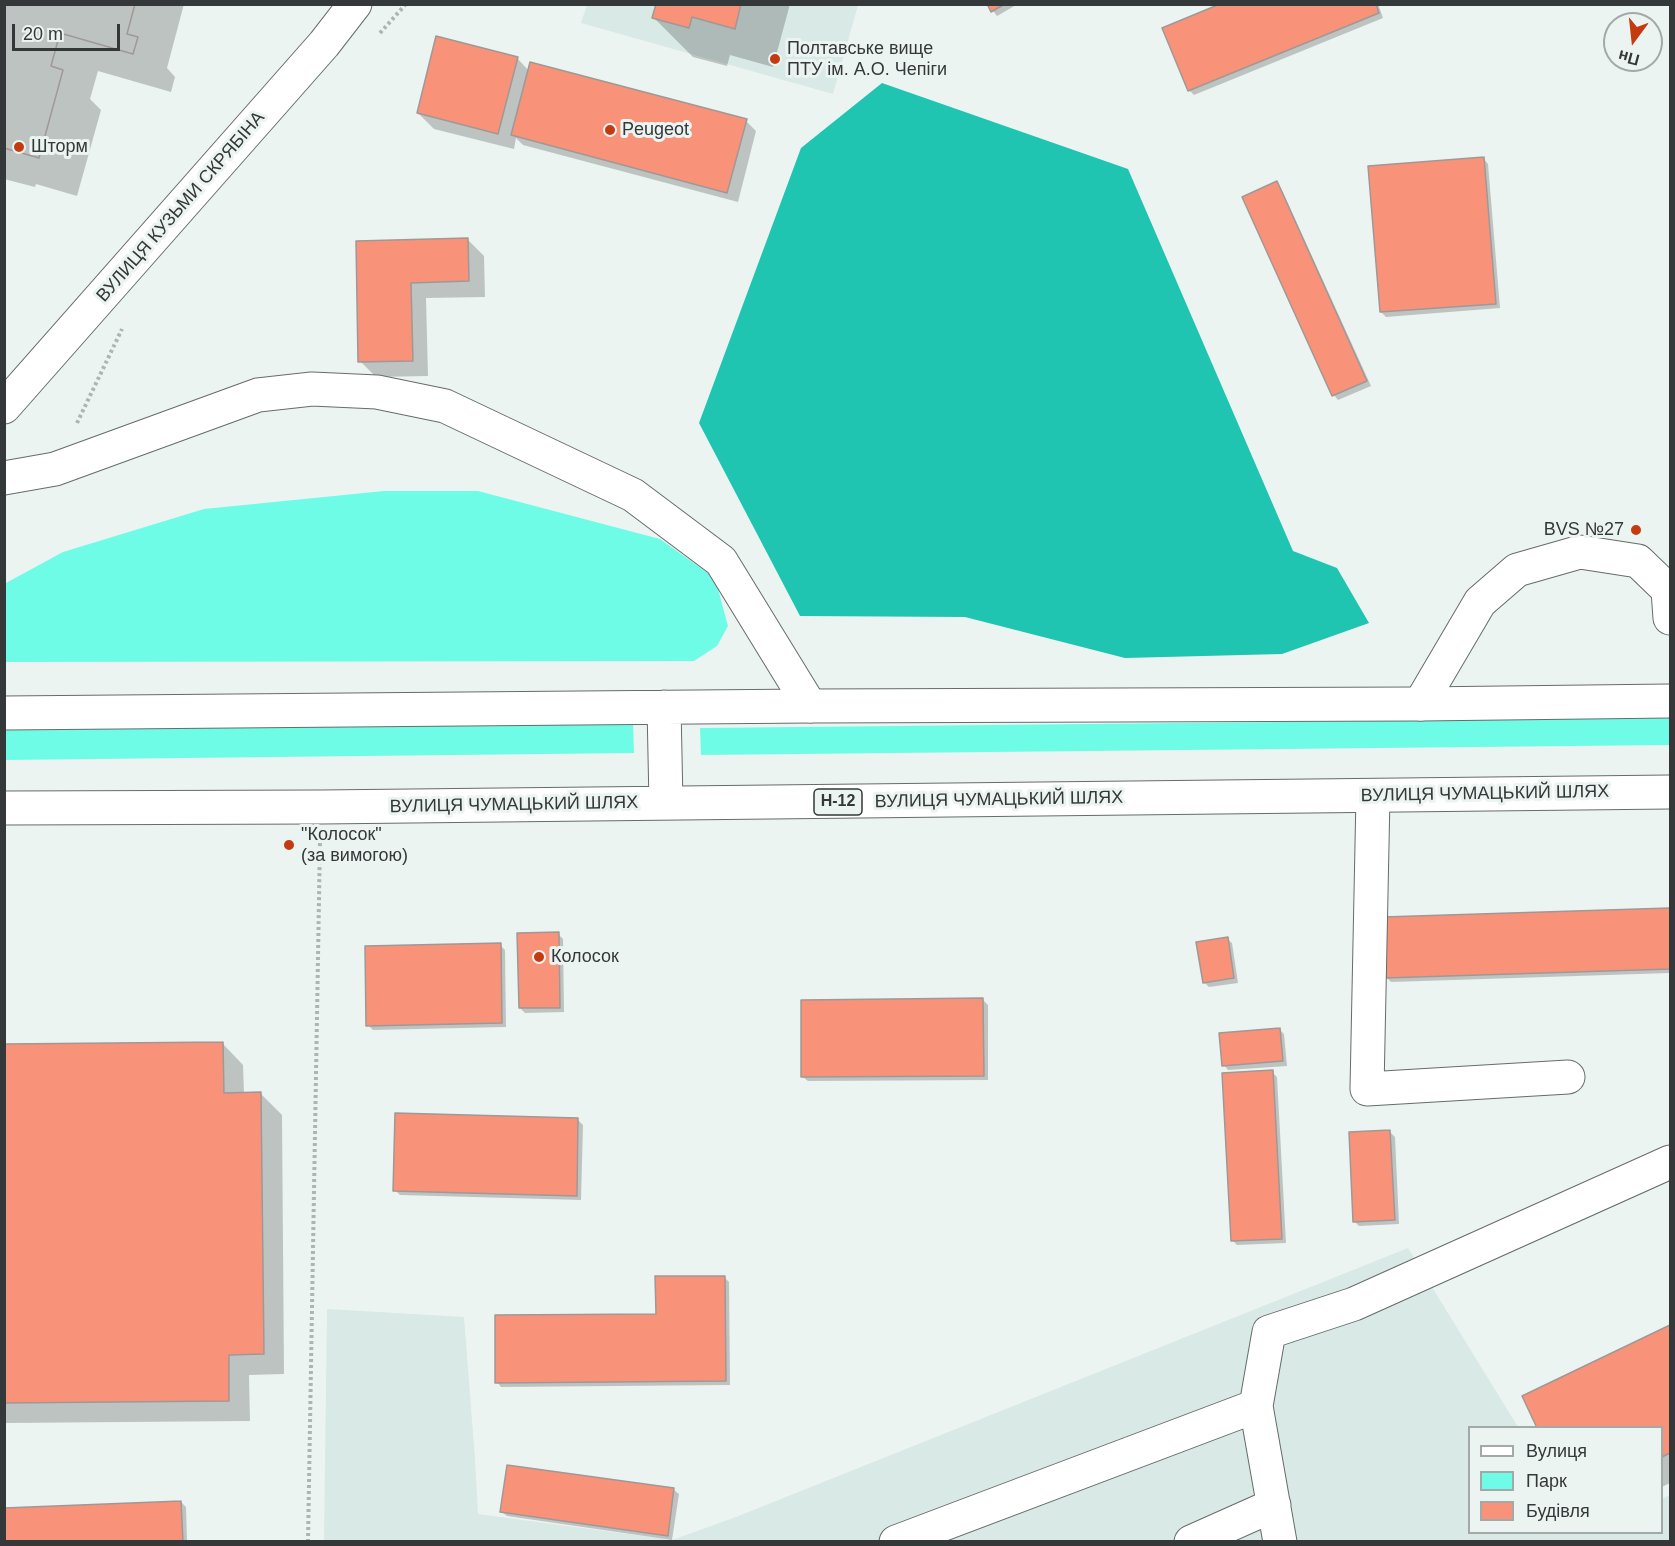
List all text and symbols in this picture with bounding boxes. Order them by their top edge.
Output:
scale bar [15,12,123,50]
north arrow [1603,12,1663,72]
text: 20 m [23,24,63,44]
place label: Полтавське вище ПТУ ім. А.О. Чепіги [787,38,947,80]
text: Пн [1616,47,1641,69]
marker: Полтавське вище ПТУ ім. А.О. Чепіги [768,52,782,66]
street label: ВУЛИЦЯ КУЗЬМИ СКРЯБІНА [92,107,270,307]
place label: Peugeot [622,119,689,141]
marker: Peugeot [603,123,617,137]
place label: Шторм [31,136,88,158]
marker: Шторм [12,140,26,154]
place label: BVS №27 [1544,519,1624,541]
marker: BVS №27 [1629,523,1643,537]
street label: ВУЛИЦЯ ЧУМАЦЬКИЙ ШЛЯХ [1361,781,1609,807]
street label: ВУЛИЦЯ ЧУМАЦЬКИЙ ШЛЯХ [875,787,1123,813]
road number: Н-12 [814,789,862,815]
street label: ВУЛИЦЯ ЧУМАЦЬКИЙ ШЛЯХ [390,792,638,818]
place label: "Колосок" (за вимогою) [301,824,408,866]
marker: "Колосок" (за вимогою) [282,838,296,852]
place label: Колосок [551,946,619,968]
marker: Колосок [532,950,546,964]
legend [1468,1426,1663,1534]
text: Вулиця [1526,1441,1587,1461]
text: Парк [1526,1471,1567,1491]
text: Будівля [1526,1501,1590,1521]

